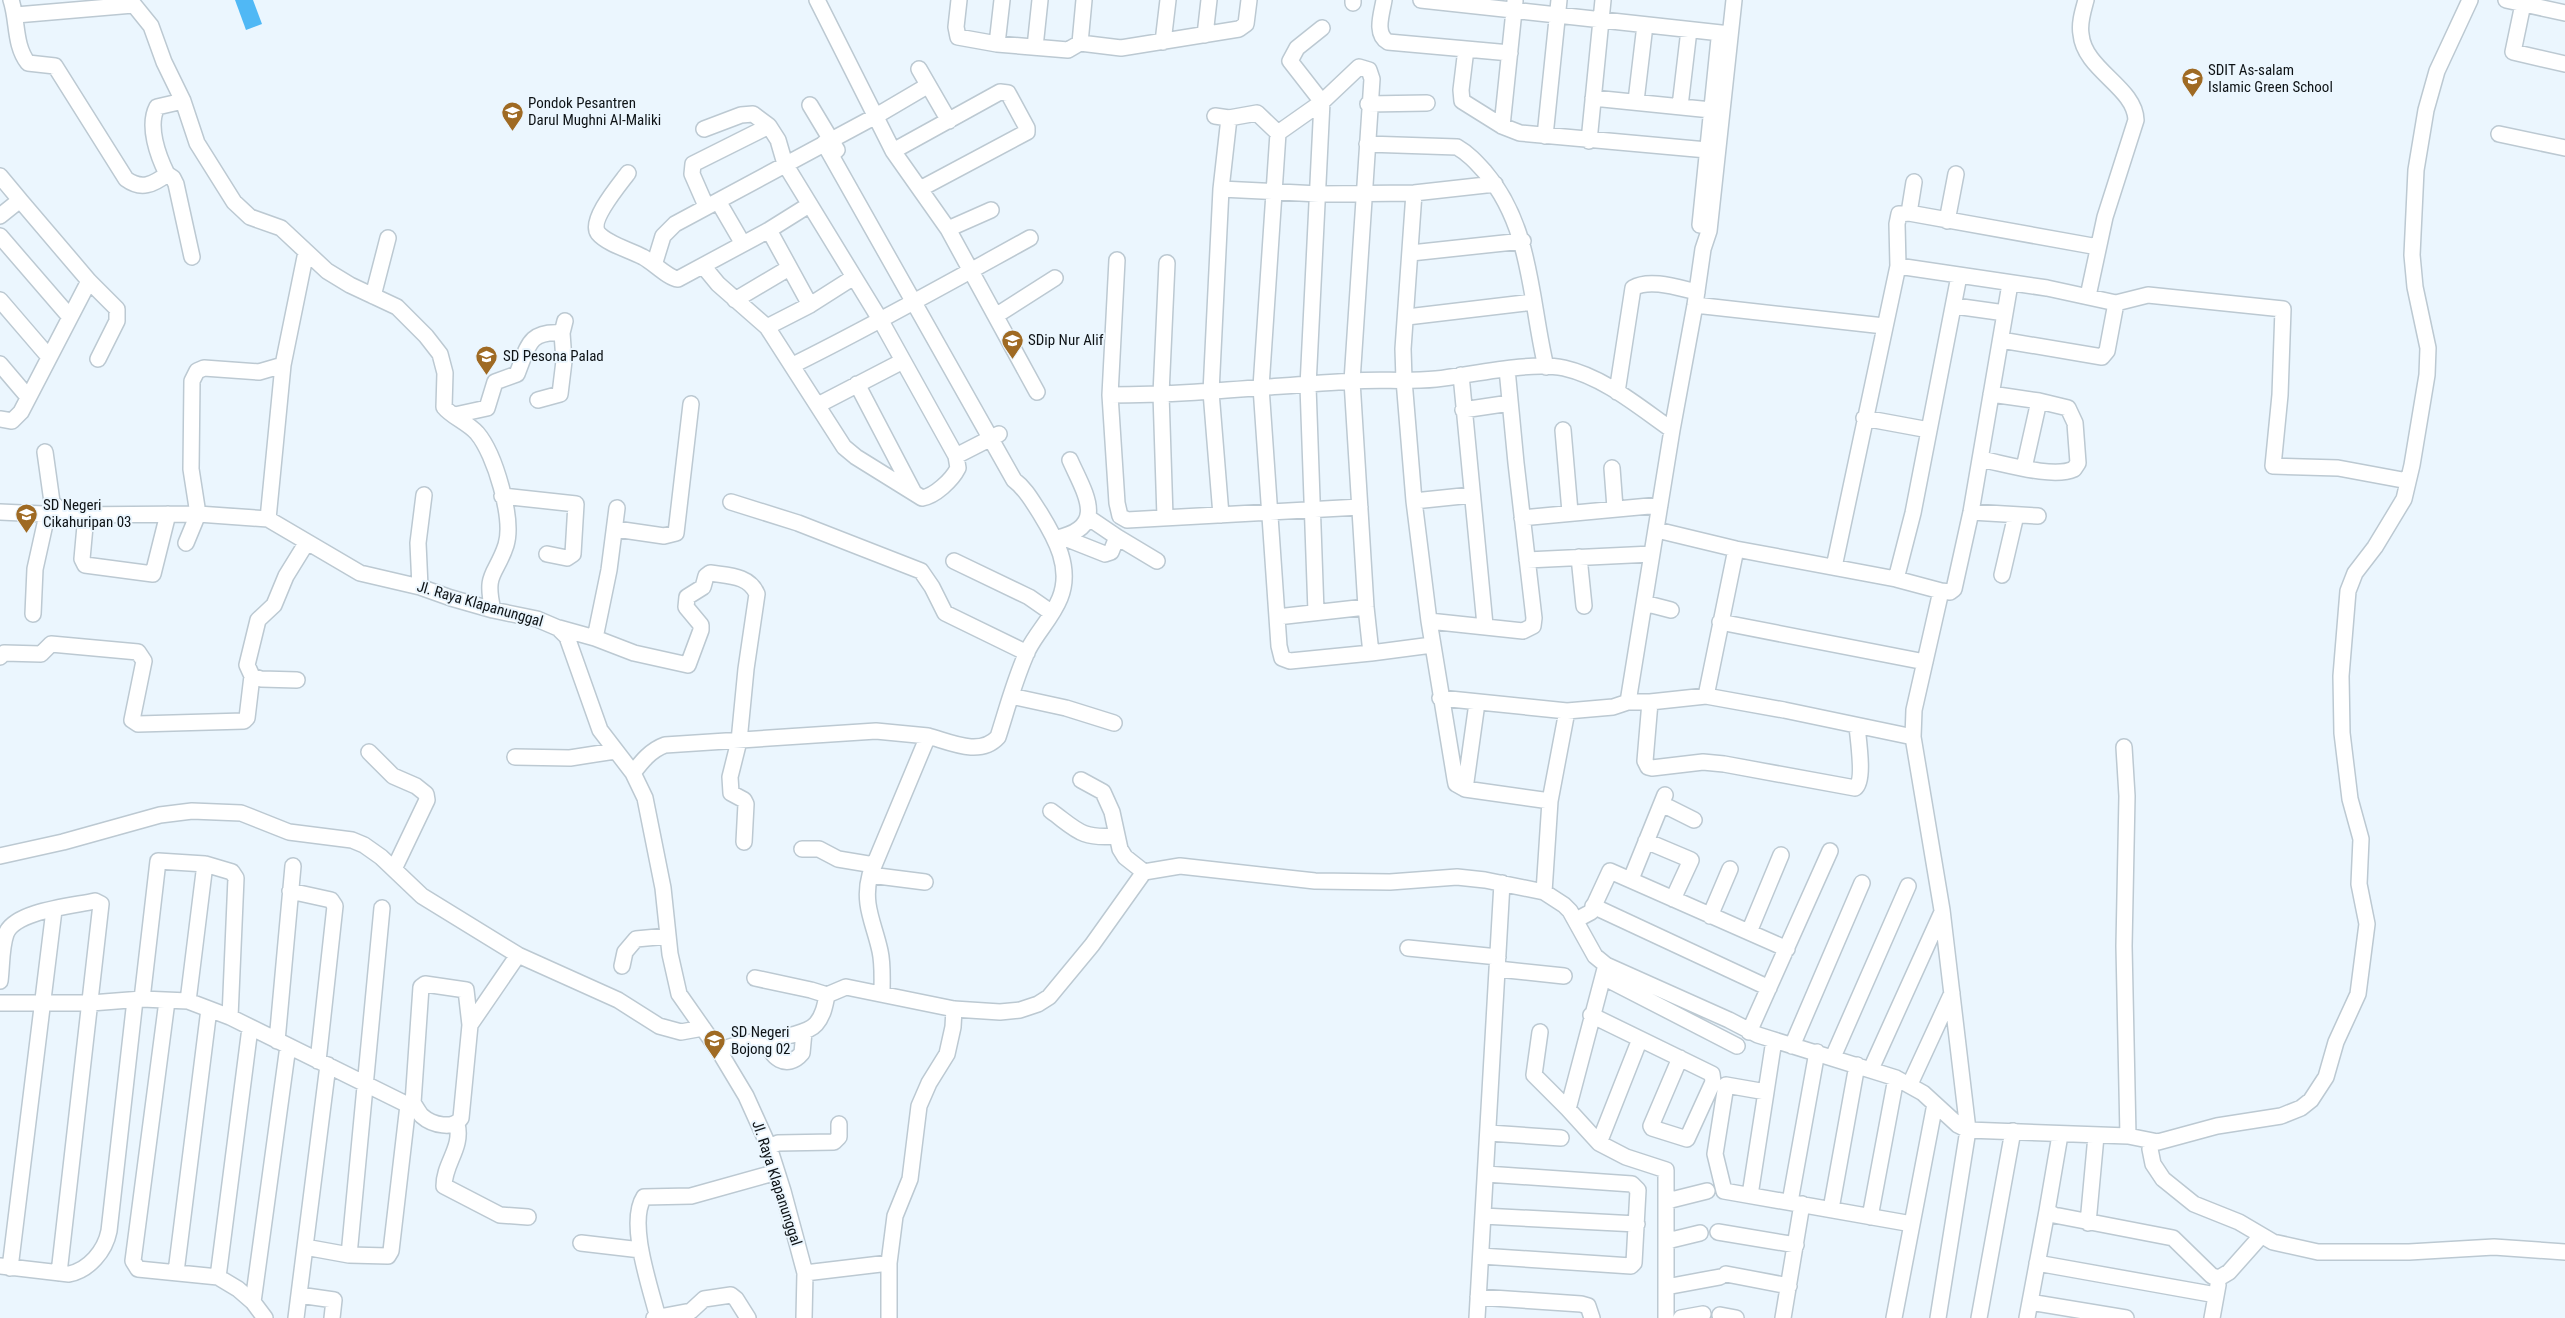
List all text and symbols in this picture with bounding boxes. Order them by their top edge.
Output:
place label: SDIT As-salam Islamic Green School [2208,61,2333,96]
school or university icon: SDIT As-salam Islamic Green School [2180,67,2204,98]
place label: Pondok Pesantren Darul Mughni Al-Maliki [528,94,661,129]
school or university icon: Pondok Pesantren Darul Mughni Al-Maliki [500,100,524,131]
school or university icon: SDip Nur Alif [1000,328,1024,359]
place label: SDip Nur Alif [1028,331,1104,349]
school or university icon: SD Pesona Palad [475,344,499,375]
place label: SD Pesona Palad [503,347,604,365]
place label: SD Negeri Cikahuripan 03 [43,496,132,531]
school or university icon: SD Negeri Cikahuripan 03 [15,502,39,533]
street label: Jl. Raya Klapanunggal [415,577,545,631]
place label: SD Negeri Bojong 02 [731,1023,791,1058]
school or university icon: SD Negeri Bojong 02 [703,1029,727,1060]
street label: Jl. Raya Klapanunggal [748,1118,806,1248]

